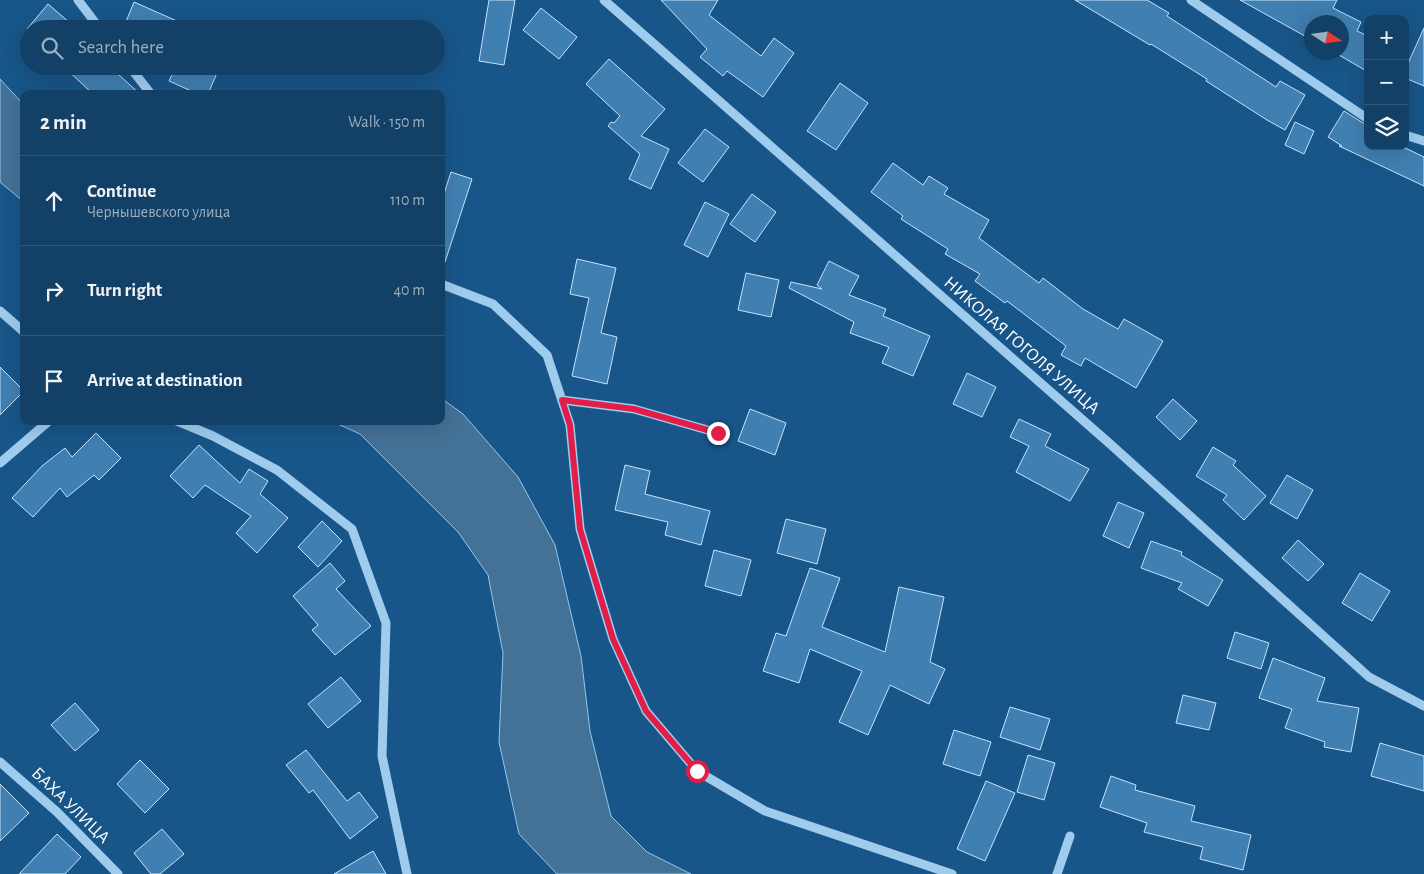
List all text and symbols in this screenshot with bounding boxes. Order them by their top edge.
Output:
north arrow [1304,15,1349,60]
map controls [1364,15,1409,150]
button: + [1364,15,1409,60]
search box [20,20,445,75]
icon: search [38,34,66,62]
text: Search here [78,38,164,57]
button: − [1364,60,1409,105]
button: layers [1364,105,1409,150]
text: 2 min [40,112,87,133]
text: Walk · 150 m [348,114,425,130]
text: Continue [87,182,156,201]
icon: ahead [40,187,68,215]
text: 110 m [390,192,425,208]
text: Чернышевского улица [87,204,230,220]
street label: НИКОЛАЯ ГОГОЛЯ УЛИЦА [940,273,1103,418]
icon: right [40,277,68,305]
text: Turn right [87,281,162,300]
text: 40 m [393,282,425,298]
icon: arrive [40,367,68,395]
text: Arrive at destination [87,371,243,390]
route end [707,422,730,445]
route start [686,760,709,783]
street label: БАХА УЛИЦА [28,764,113,848]

